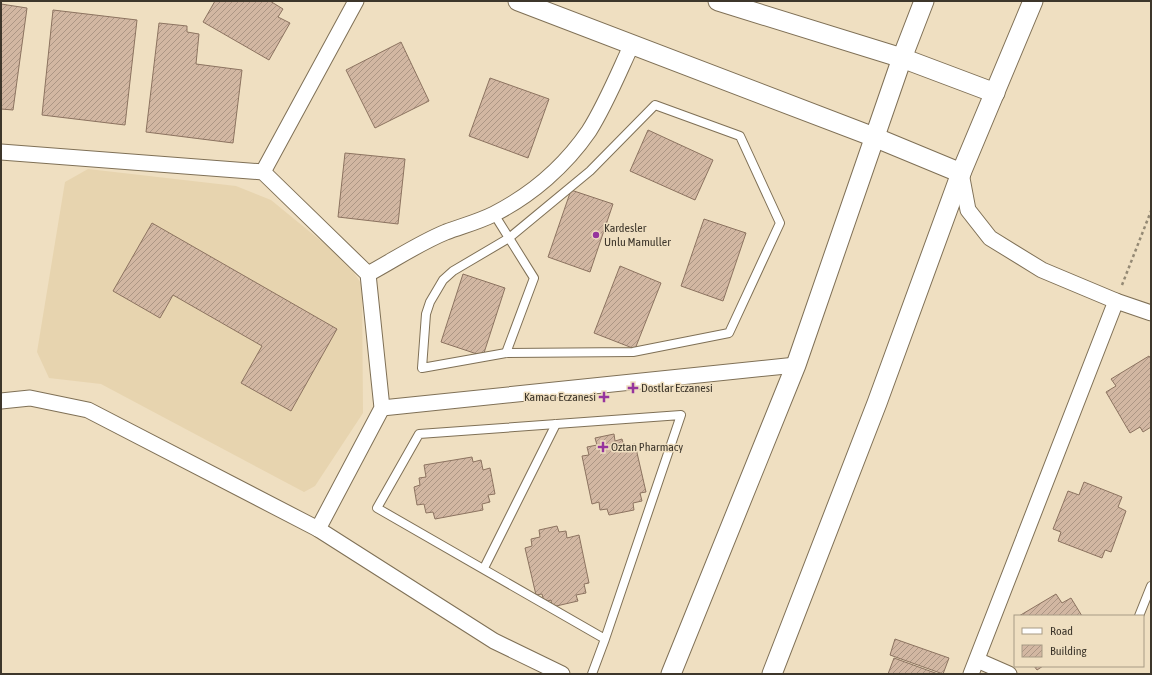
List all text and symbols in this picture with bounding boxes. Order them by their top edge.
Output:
place label: Kardesler Unlu Mamuller [604,221,671,249]
marker: Kardesler Unlu Mamuller [591,230,601,240]
place label: Dostlar Eczanesi [641,381,713,395]
marker: Dostlar Eczanesi [628,383,638,393]
place label: Kamacı Eczanesi [524,390,596,404]
marker: Kamacı Eczanesi [599,392,609,402]
place label: Oztan Pharmacy [611,440,683,454]
marker: Oztan Pharmacy [598,442,608,452]
legend [1014,615,1144,667]
text: Road [1050,624,1073,638]
text: Building [1050,644,1088,658]

